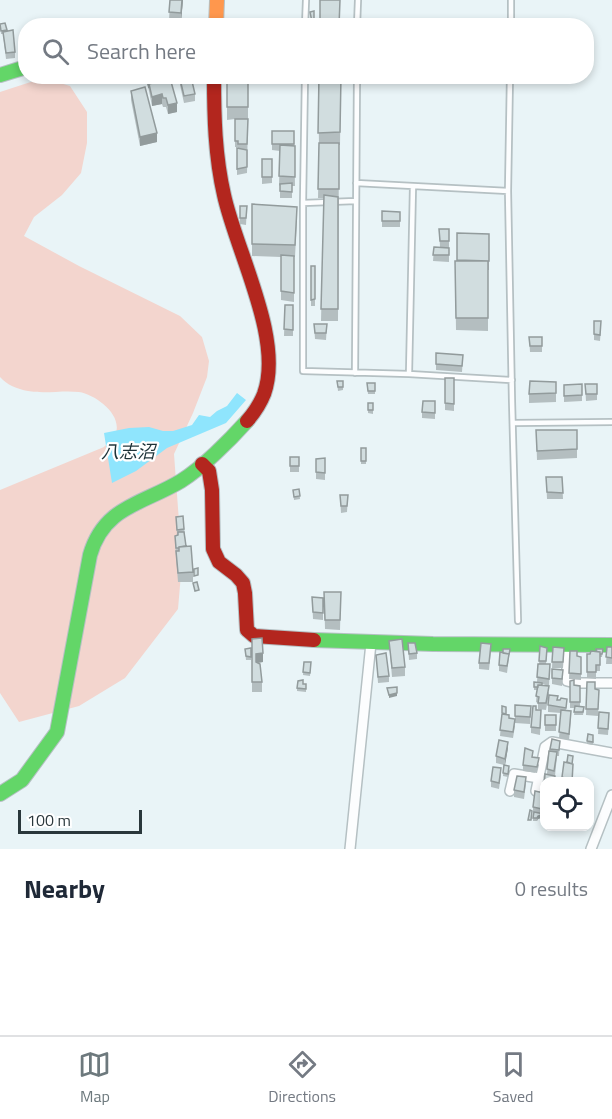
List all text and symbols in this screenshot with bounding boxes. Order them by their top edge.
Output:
search box [18,18,594,84]
text: Search here [87,34,196,68]
icon: search [39,35,72,68]
water label: 八志沼 [101,438,158,465]
map controls [540,777,594,831]
button: locate [540,777,594,831]
scale bar [18,807,142,834]
text: 100 m [27,808,71,832]
text: Nearby [24,869,105,908]
text: 0 results [515,873,588,904]
tab: Map [78,1048,111,1108]
tab: Directions [268,1048,336,1108]
tab: Saved [493,1048,534,1108]

